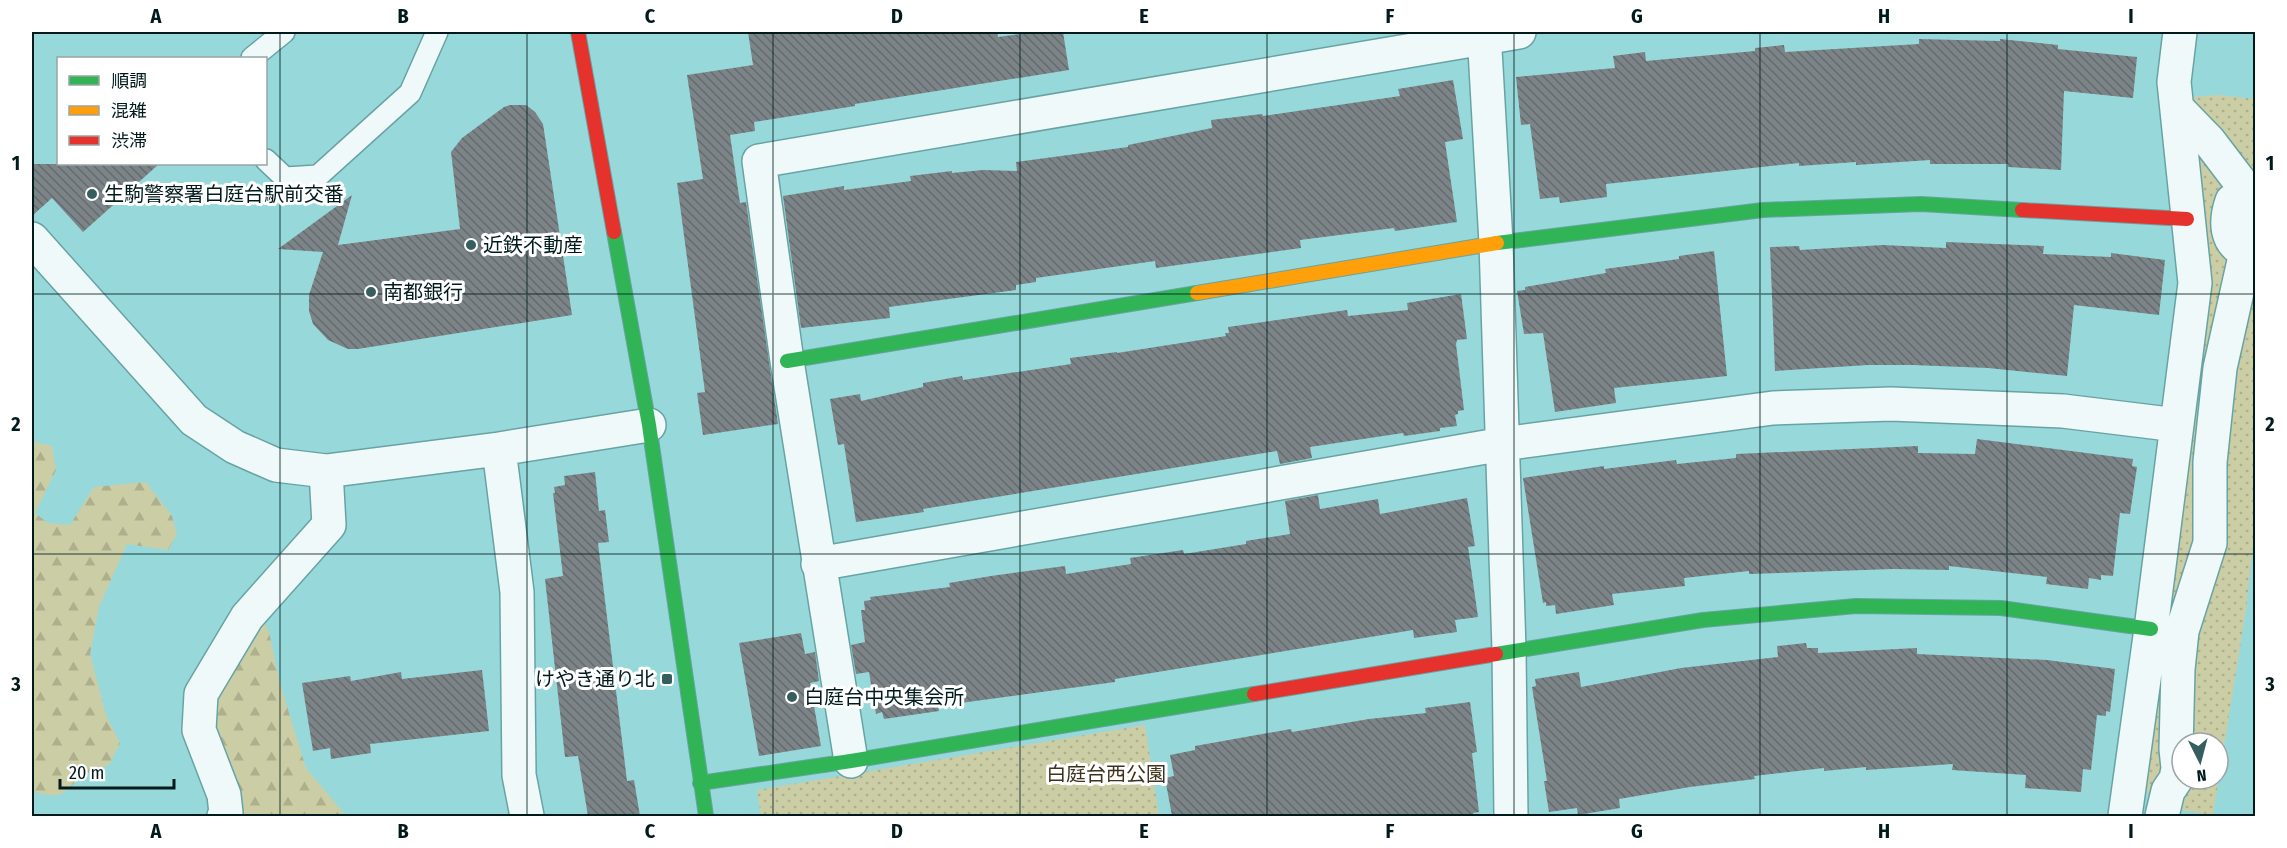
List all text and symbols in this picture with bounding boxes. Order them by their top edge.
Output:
text: A [150,4,163,28]
text: B [397,4,409,28]
text: C [645,4,656,28]
text: D [891,4,903,28]
text: E [1139,4,1149,28]
text: F [1386,4,1395,28]
text: G [1631,4,1643,28]
text: H [1878,4,1890,28]
text: I [2128,4,2134,28]
legend [57,57,267,165]
text: 順調 [111,70,147,92]
text: 混雑 [111,100,147,122]
text: 渋滞 [111,130,147,152]
text: 1 [12,151,20,175]
text: 1 [2266,151,2274,175]
place label: 生駒警察署白庭台駅前交番 [104,182,344,206]
marker: 生駒警察署白庭台駅前交番 [85,187,99,201]
place label: 近鉄不動産 [483,233,583,257]
marker: 近鉄不動産 [464,238,478,252]
place label: 南都銀行 [383,280,463,304]
marker: 南都銀行 [364,285,378,299]
text: 2 [10,412,21,436]
text: 2 [2264,412,2275,436]
place label: けやき通り北 [535,667,655,691]
text: 3 [10,672,21,696]
marker: けやき通り北 [660,672,674,686]
text: 3 [2264,672,2275,696]
place label: 白庭台中央集会所 [804,685,964,709]
marker: 白庭台中央集会所 [785,690,799,704]
north arrow [2170,731,2230,791]
scale bar [60,752,174,790]
text: 20 m [69,762,104,784]
park label: 白庭台西公園 [1046,762,1166,786]
text: N [2196,765,2207,785]
text: A [150,819,163,843]
text: B [397,819,409,843]
text: C [645,819,656,843]
text: D [891,819,903,843]
text: E [1139,819,1149,843]
text: F [1386,819,1395,843]
text: G [1631,819,1643,843]
text: H [1878,819,1890,843]
text: I [2128,819,2134,843]

